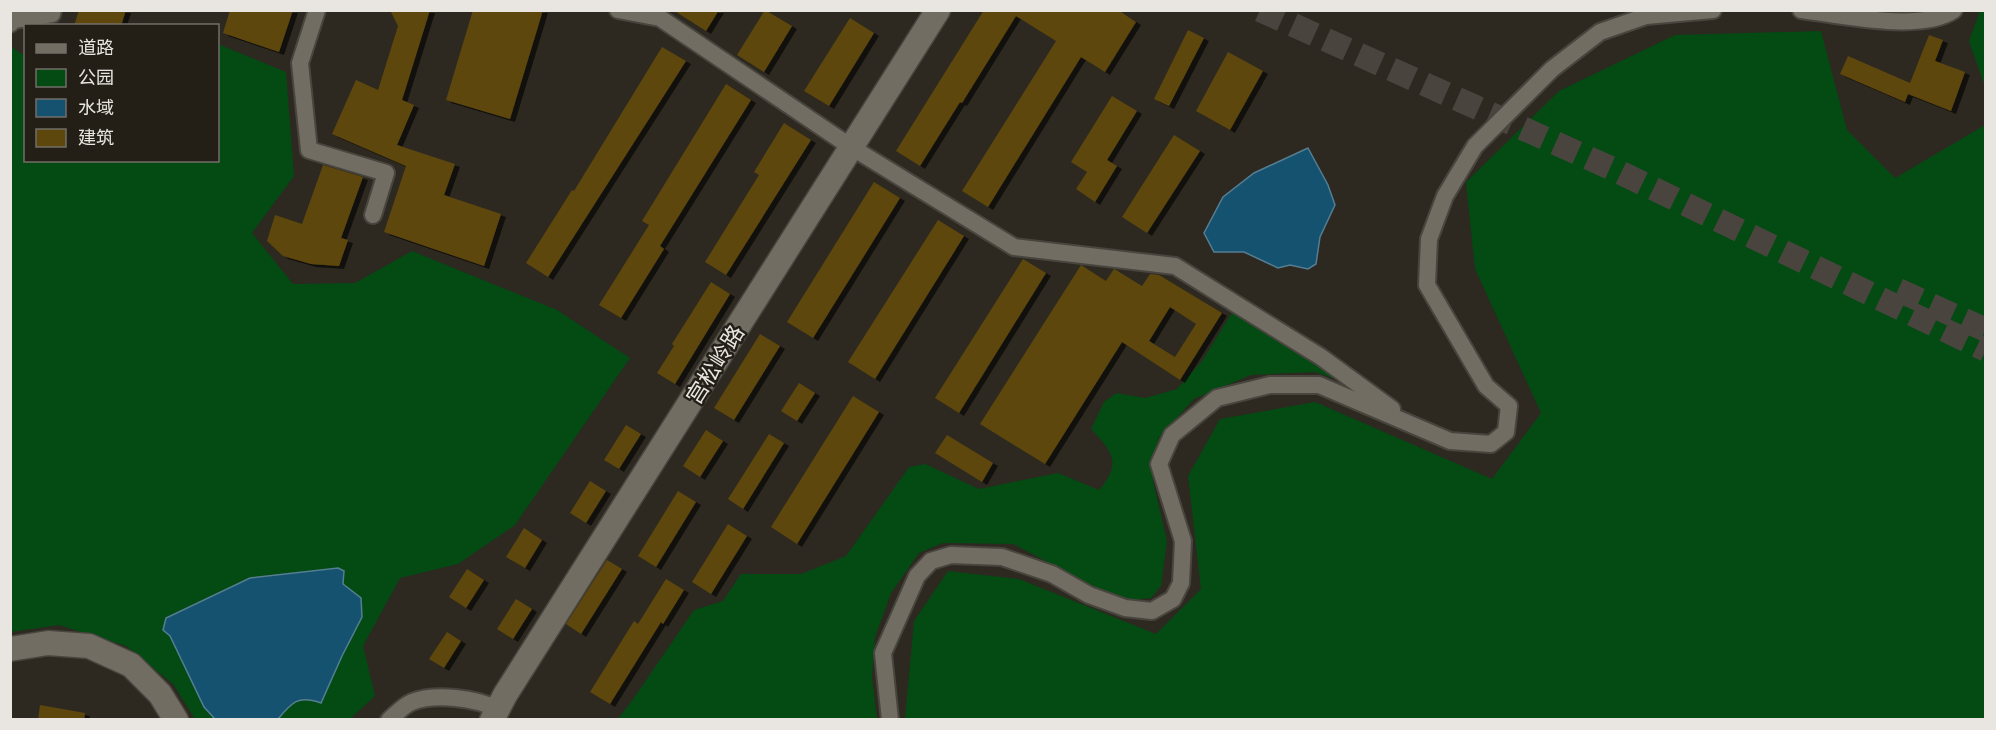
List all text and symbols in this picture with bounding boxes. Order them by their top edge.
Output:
legend [24,24,219,162]
text: 道路 [78,36,114,58]
text: 公园 [78,66,114,88]
text: 水域 [78,96,114,118]
text: 建筑 [78,126,114,148]
street label: 宫松岭路 [680,320,748,408]

